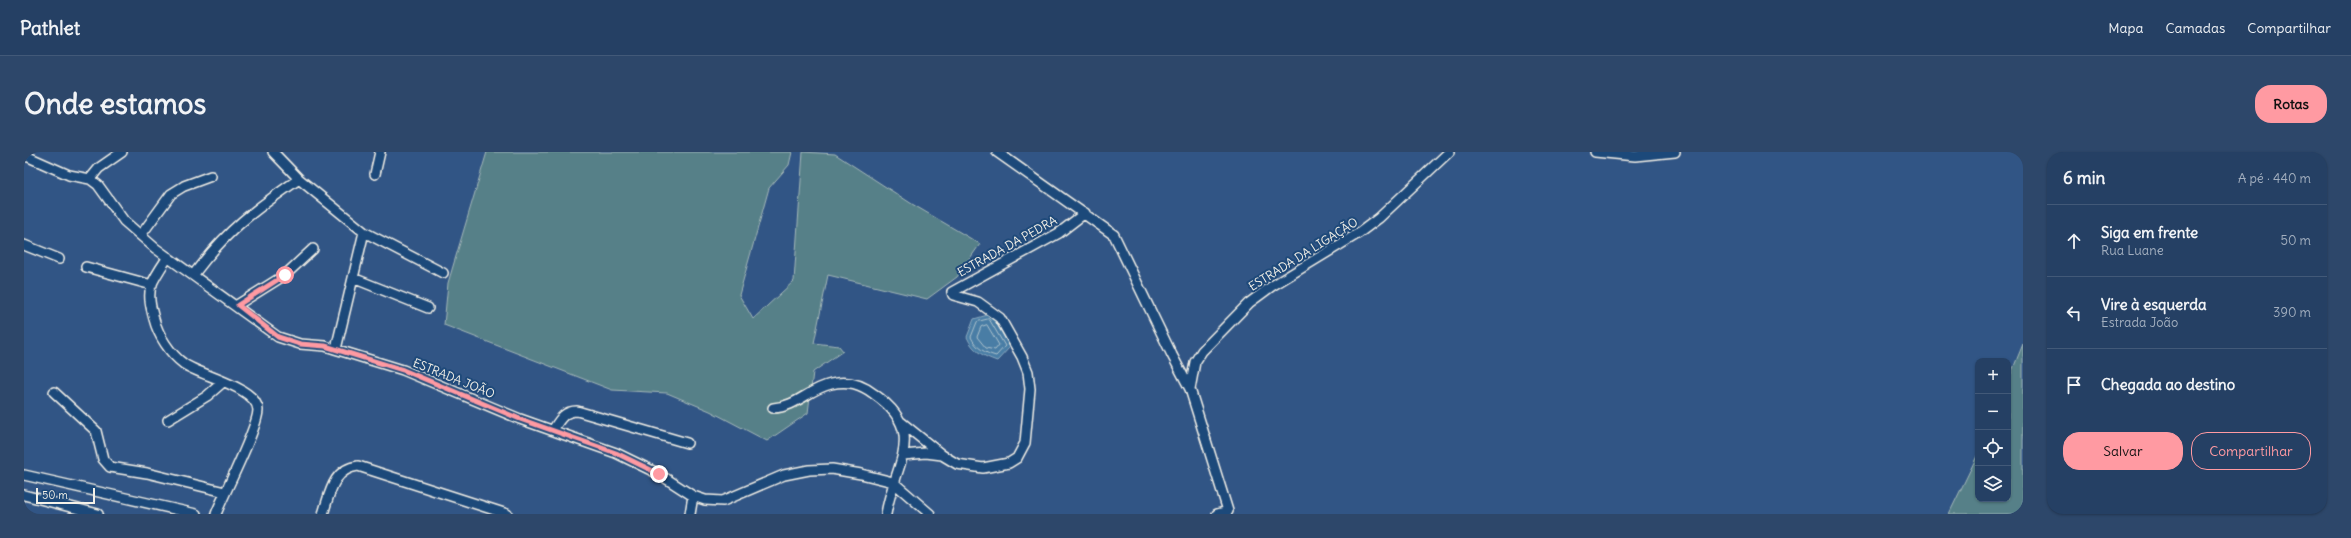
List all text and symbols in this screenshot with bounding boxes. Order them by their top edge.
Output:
text: Pathlet [20,16,80,40]
text: Mapa [2108,19,2143,37]
text: Camadas [2165,19,2225,37]
text: Compartilhar [2247,19,2331,37]
button: Rotas [2255,85,2327,123]
text: Onde estamos [24,86,206,122]
text: 6 min [2063,167,2105,189]
text: A pé · 440 m [2238,170,2311,187]
street label: ESTRADA DA PEDRA [955,212,1060,280]
street label: ESTRADA DA LIGAÇÃO [1246,214,1360,294]
text: Siga em frente [2101,223,2198,242]
icon: ahead [2063,230,2085,252]
text: 50 m [2280,232,2311,249]
text: Rua Luane [2101,242,2164,259]
route start [276,266,294,284]
text: Vire à esquerda [2101,295,2207,314]
icon: left [2063,302,2085,324]
text: 390 m [2273,304,2311,321]
text: Estrada João [2101,314,2178,331]
street label: ESTRADA JOÃO [411,355,497,401]
map controls [1975,358,2011,502]
button: + [1975,358,2011,394]
icon: arrive [2063,374,2085,396]
text: Chegada ao destino [2101,375,2235,394]
button: − [1975,394,2011,430]
button: locate [1975,430,2011,466]
button: Salvar [2063,432,2183,470]
button: Compartilhar [2191,432,2311,470]
route end [650,465,668,483]
button: layers [1975,466,2011,502]
scale bar [36,486,95,505]
text: 50 m [42,488,68,502]

